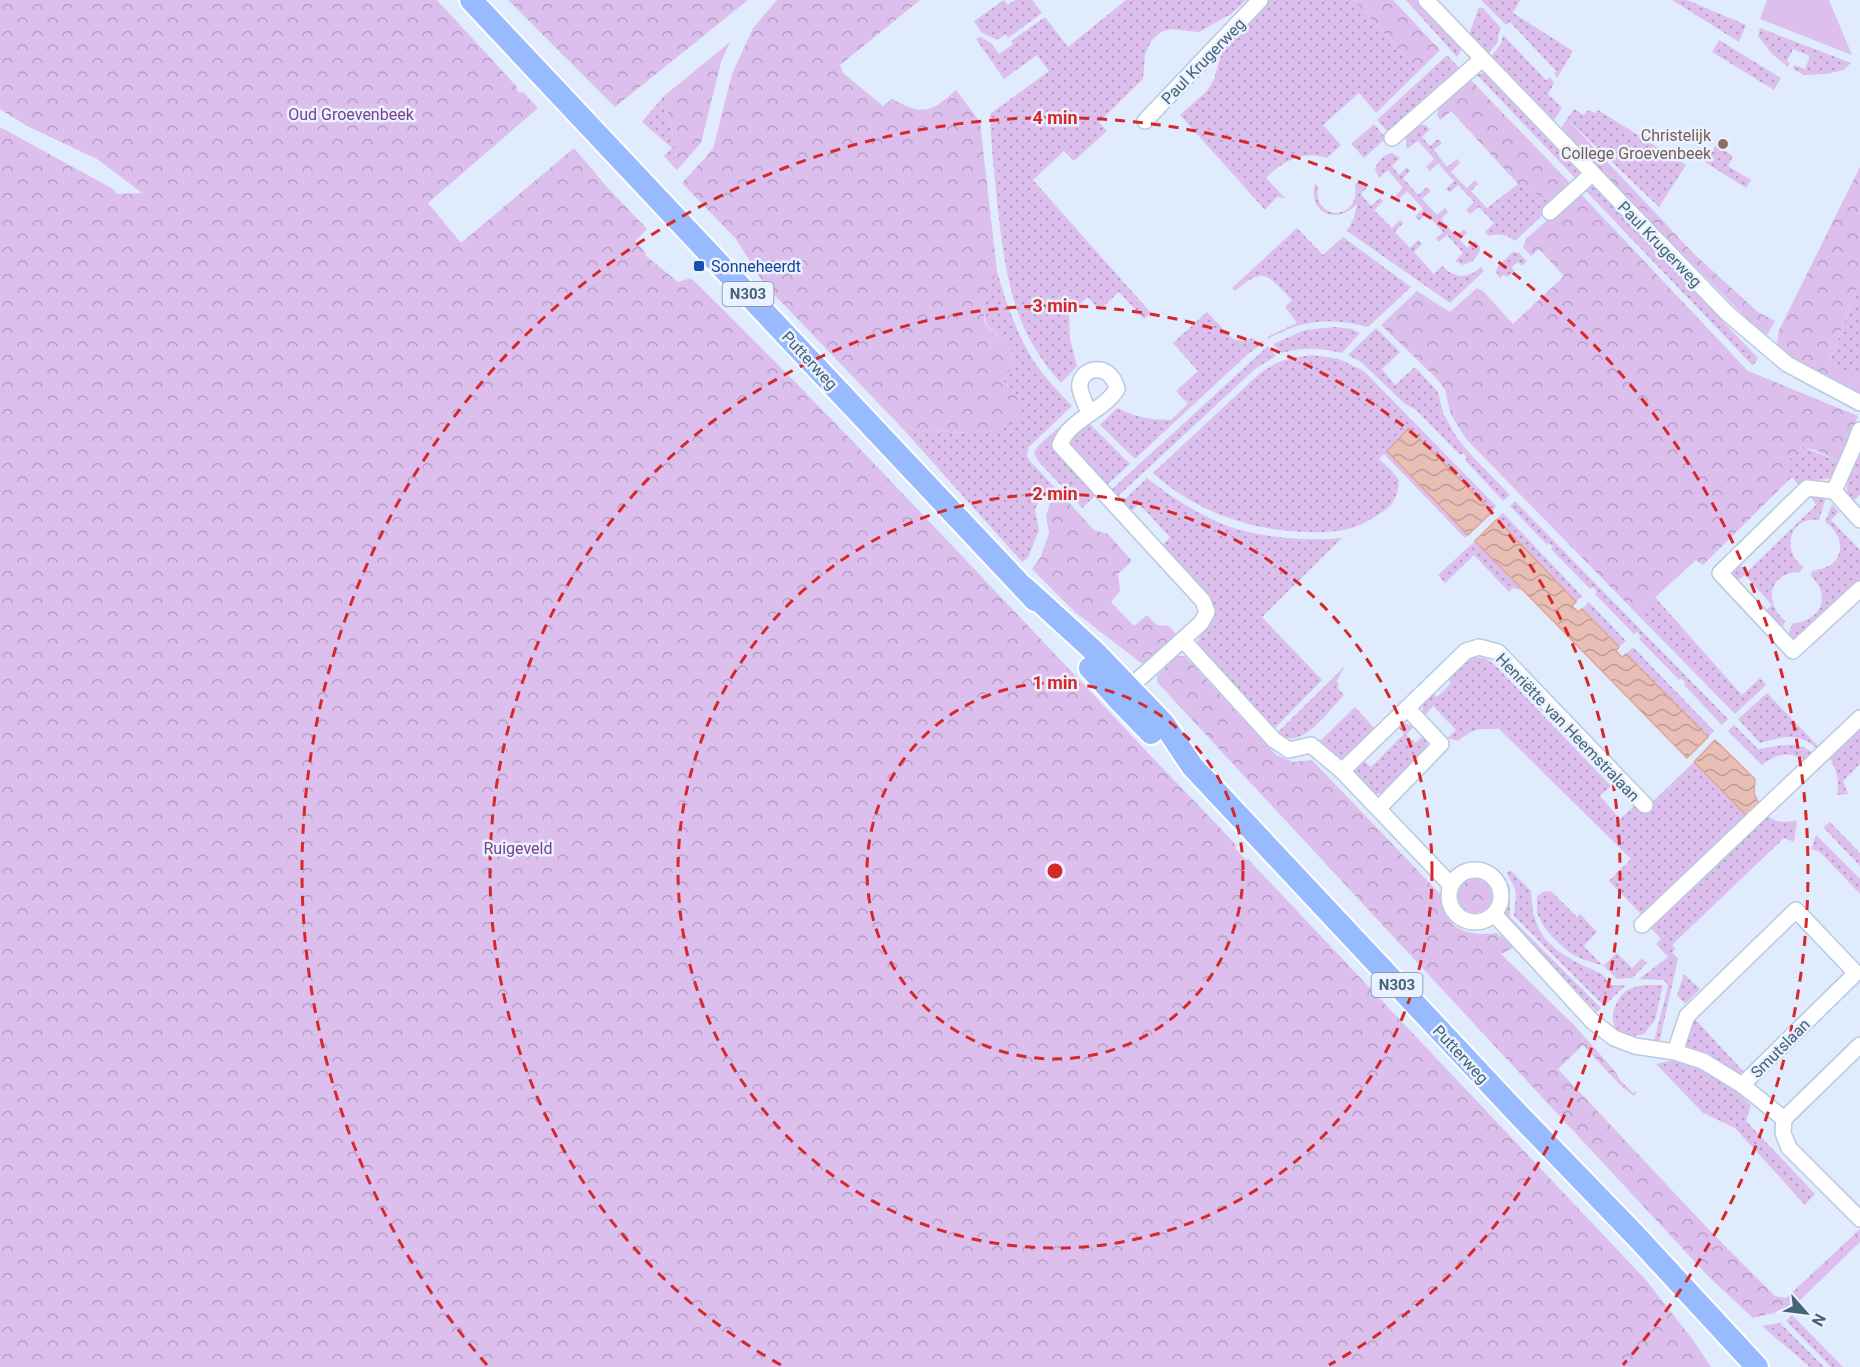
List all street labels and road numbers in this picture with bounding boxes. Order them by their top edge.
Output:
street label: Paul Krugerweg [1158,14,1249,108]
street label: Paul Krugerweg [1614,197,1705,291]
road number: N303 [722,282,774,306]
street label: Putterweg [778,327,841,393]
street label: Henriëtte van Heemstralaan [1492,649,1643,805]
road number: N303 [1372,973,1422,997]
street label: Smutslaan [1747,1015,1814,1082]
street label: Putterweg [1429,1021,1492,1087]

